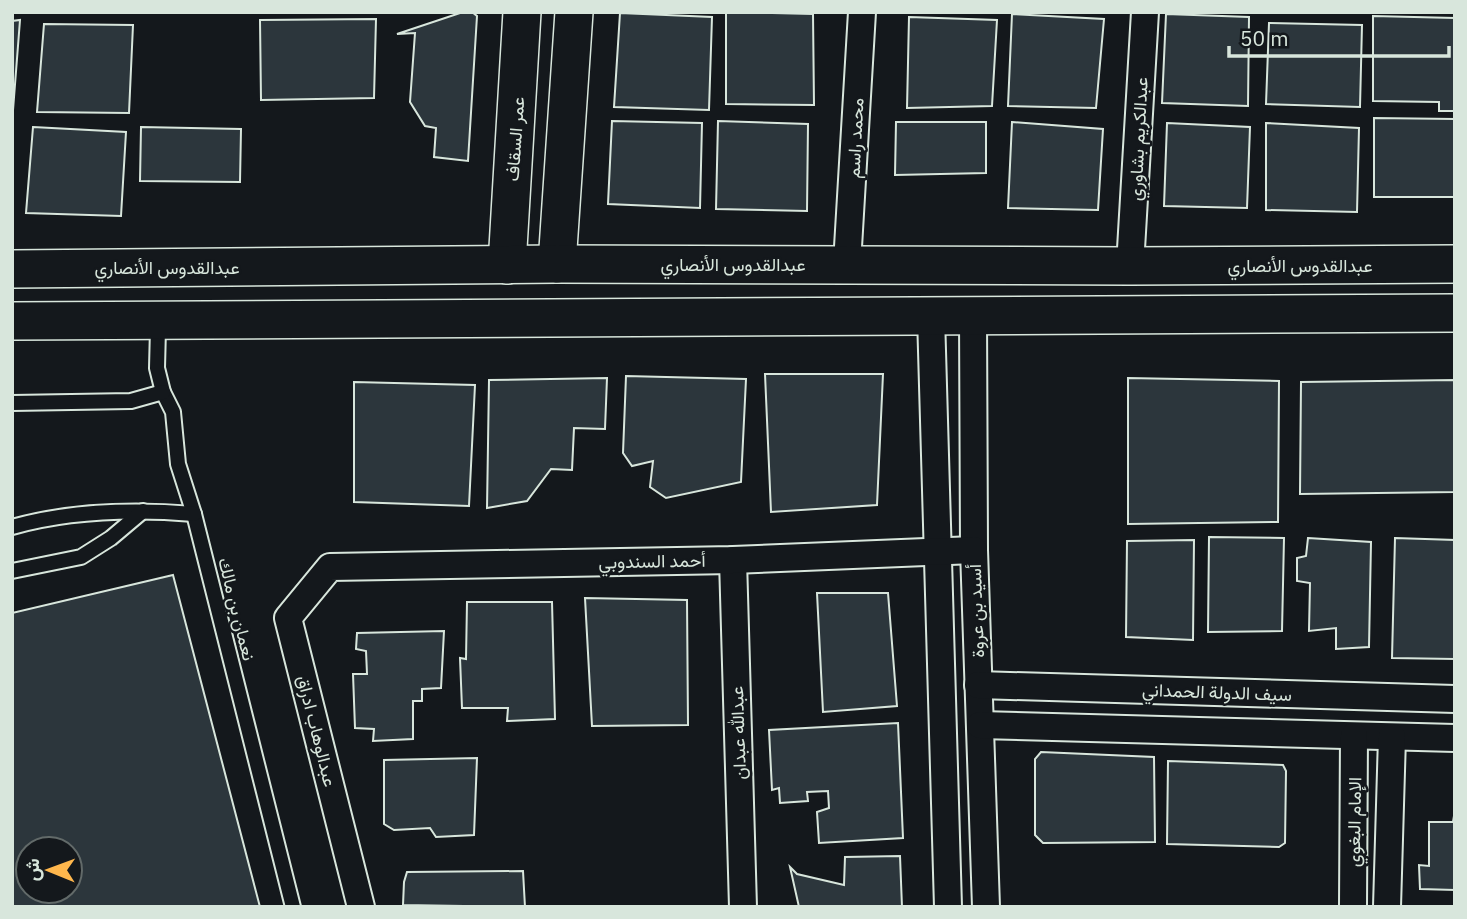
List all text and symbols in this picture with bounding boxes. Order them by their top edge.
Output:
scale bar [1229,14,1450,58]
text: 50 m [1240,24,1289,52]
street label: عبدالكريم بشاوري [1123,76,1157,202]
street label: عمر السقاف [501,96,529,182]
street label: محمد راسم [841,97,870,179]
street label: عبدالقدوس الأنصاري [660,253,806,280]
street label: عبدالقدوس الأنصاري [1227,254,1373,281]
street label: عبدالقدوس الأنصاري [94,256,240,283]
street label: أحمد السندوبي [598,549,706,577]
street label: نعمان بن مالك [213,555,261,663]
street label: أسيد بن عروة [963,564,989,658]
street label: عبدالوهاب ادراق [292,673,342,789]
street label: سيف الدولة الحمداني [1142,678,1292,710]
street label: عبدالله عبدان [725,686,751,780]
street label: الإمام البغوي [1342,777,1370,867]
north arrow [14,835,84,905]
text: ش [20,858,44,881]

